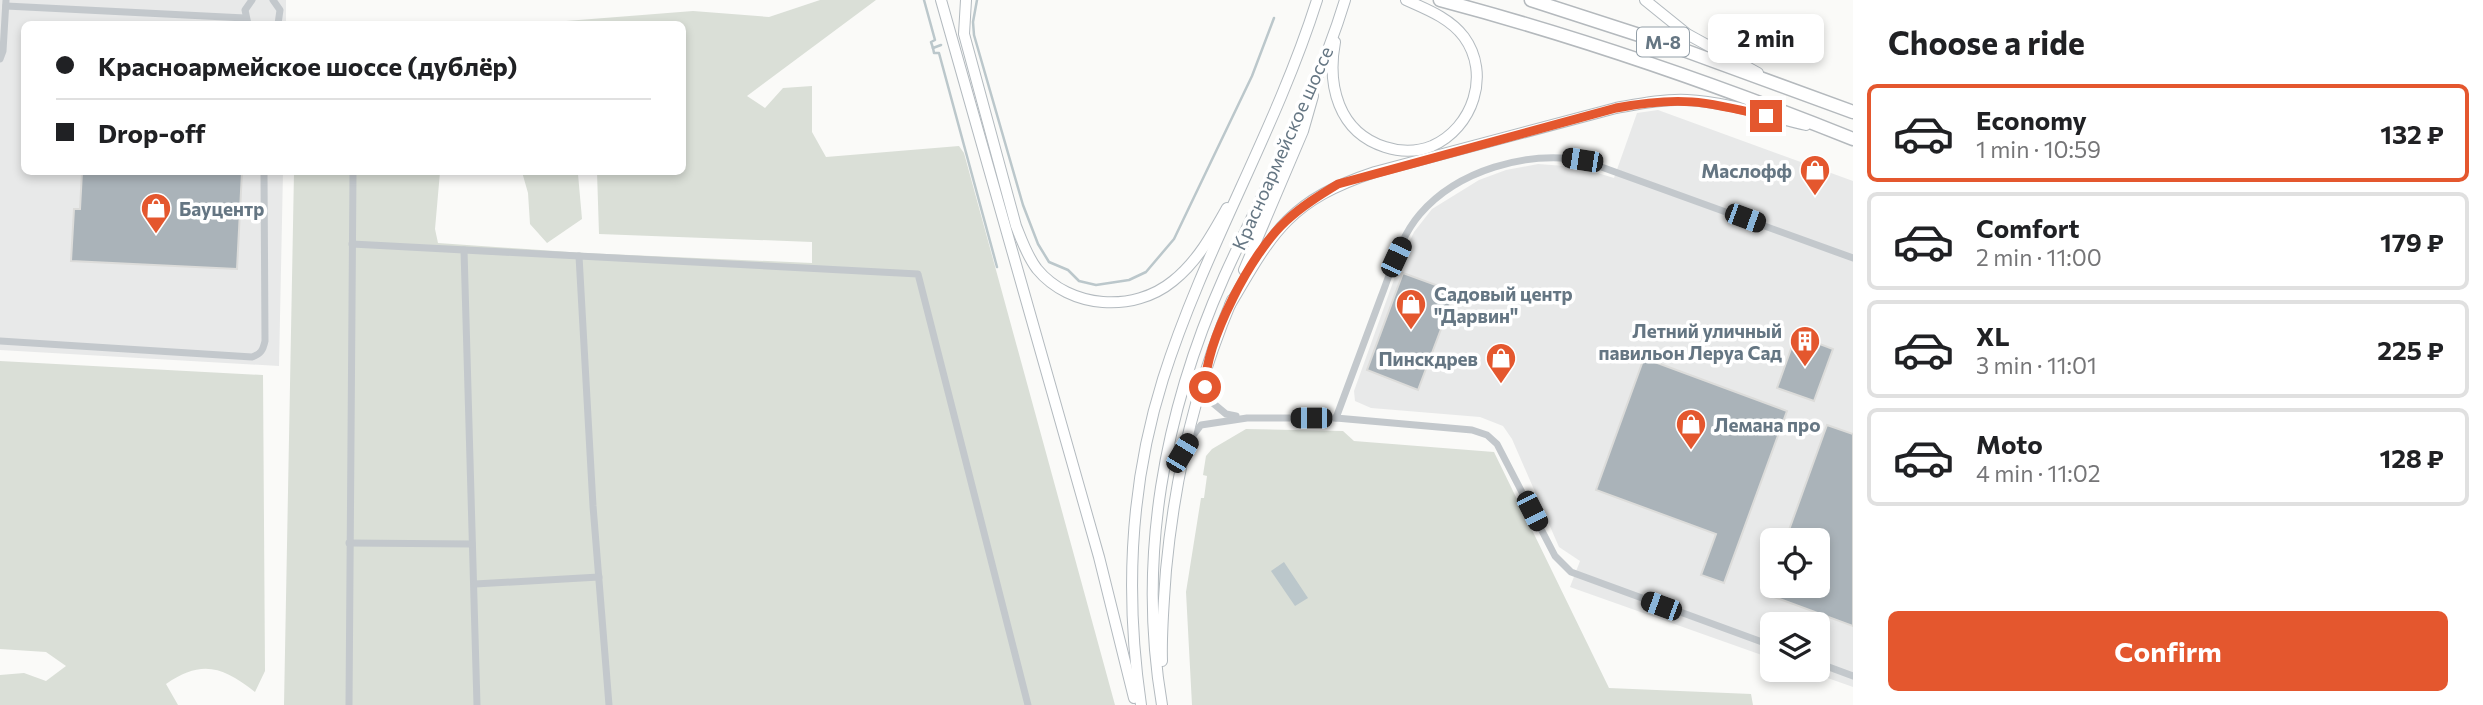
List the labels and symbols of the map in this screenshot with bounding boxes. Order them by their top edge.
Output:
callout: 2 min [1708,15,1824,64]
road number: М-8 [1637,28,1689,56]
street label: Красноармейское шоссе [1227,42,1337,254]
route end [1750,100,1782,132]
car [1560,146,1605,174]
shop icon: Маслофф [1798,153,1832,197]
place label: Маслофф [1701,159,1792,182]
shop icon: Бауцентр [139,191,173,235]
place label: Бауцентр [179,197,264,220]
car [1722,201,1769,235]
car [1378,234,1415,280]
place label: Садовый центр "Дарвин" [1434,282,1573,327]
shop icon: Садовый центр "Дарвин" [1394,287,1428,331]
place label: Летний уличный павильон Леруа Сад [1598,319,1782,364]
building icon: Летний уличный павильон Леруа Сад [1788,324,1822,368]
shop icon: Пинскдрев [1484,341,1518,385]
place label: Пинскдрев [1378,347,1478,370]
route start [1189,371,1221,403]
shop icon: Лемана про [1674,407,1708,451]
car [1291,408,1333,429]
place label: Лемана про [1714,413,1821,436]
car [1163,430,1202,476]
car [1514,488,1551,534]
car [1638,589,1685,623]

